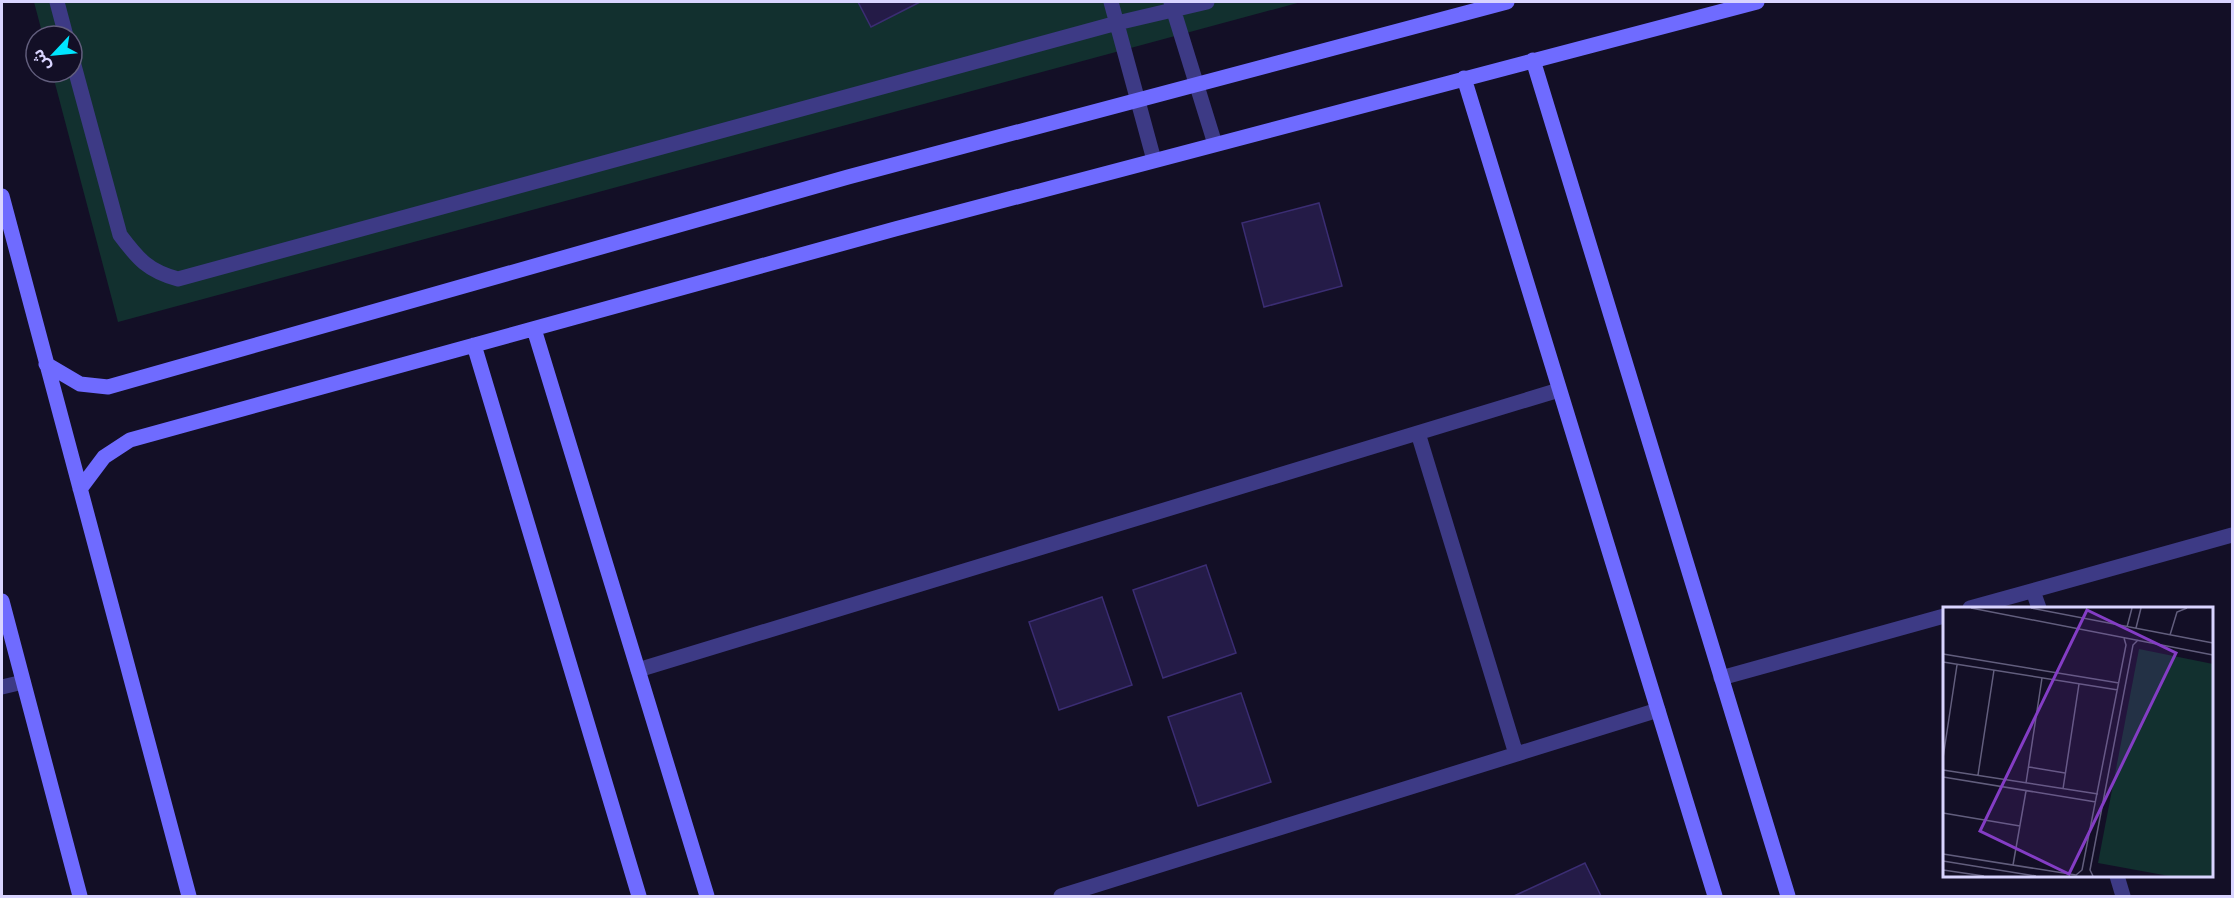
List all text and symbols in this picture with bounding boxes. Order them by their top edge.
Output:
north arrow [24,24,84,84]
text: ش [28,46,55,74]
inset map [1943,607,2213,877]

